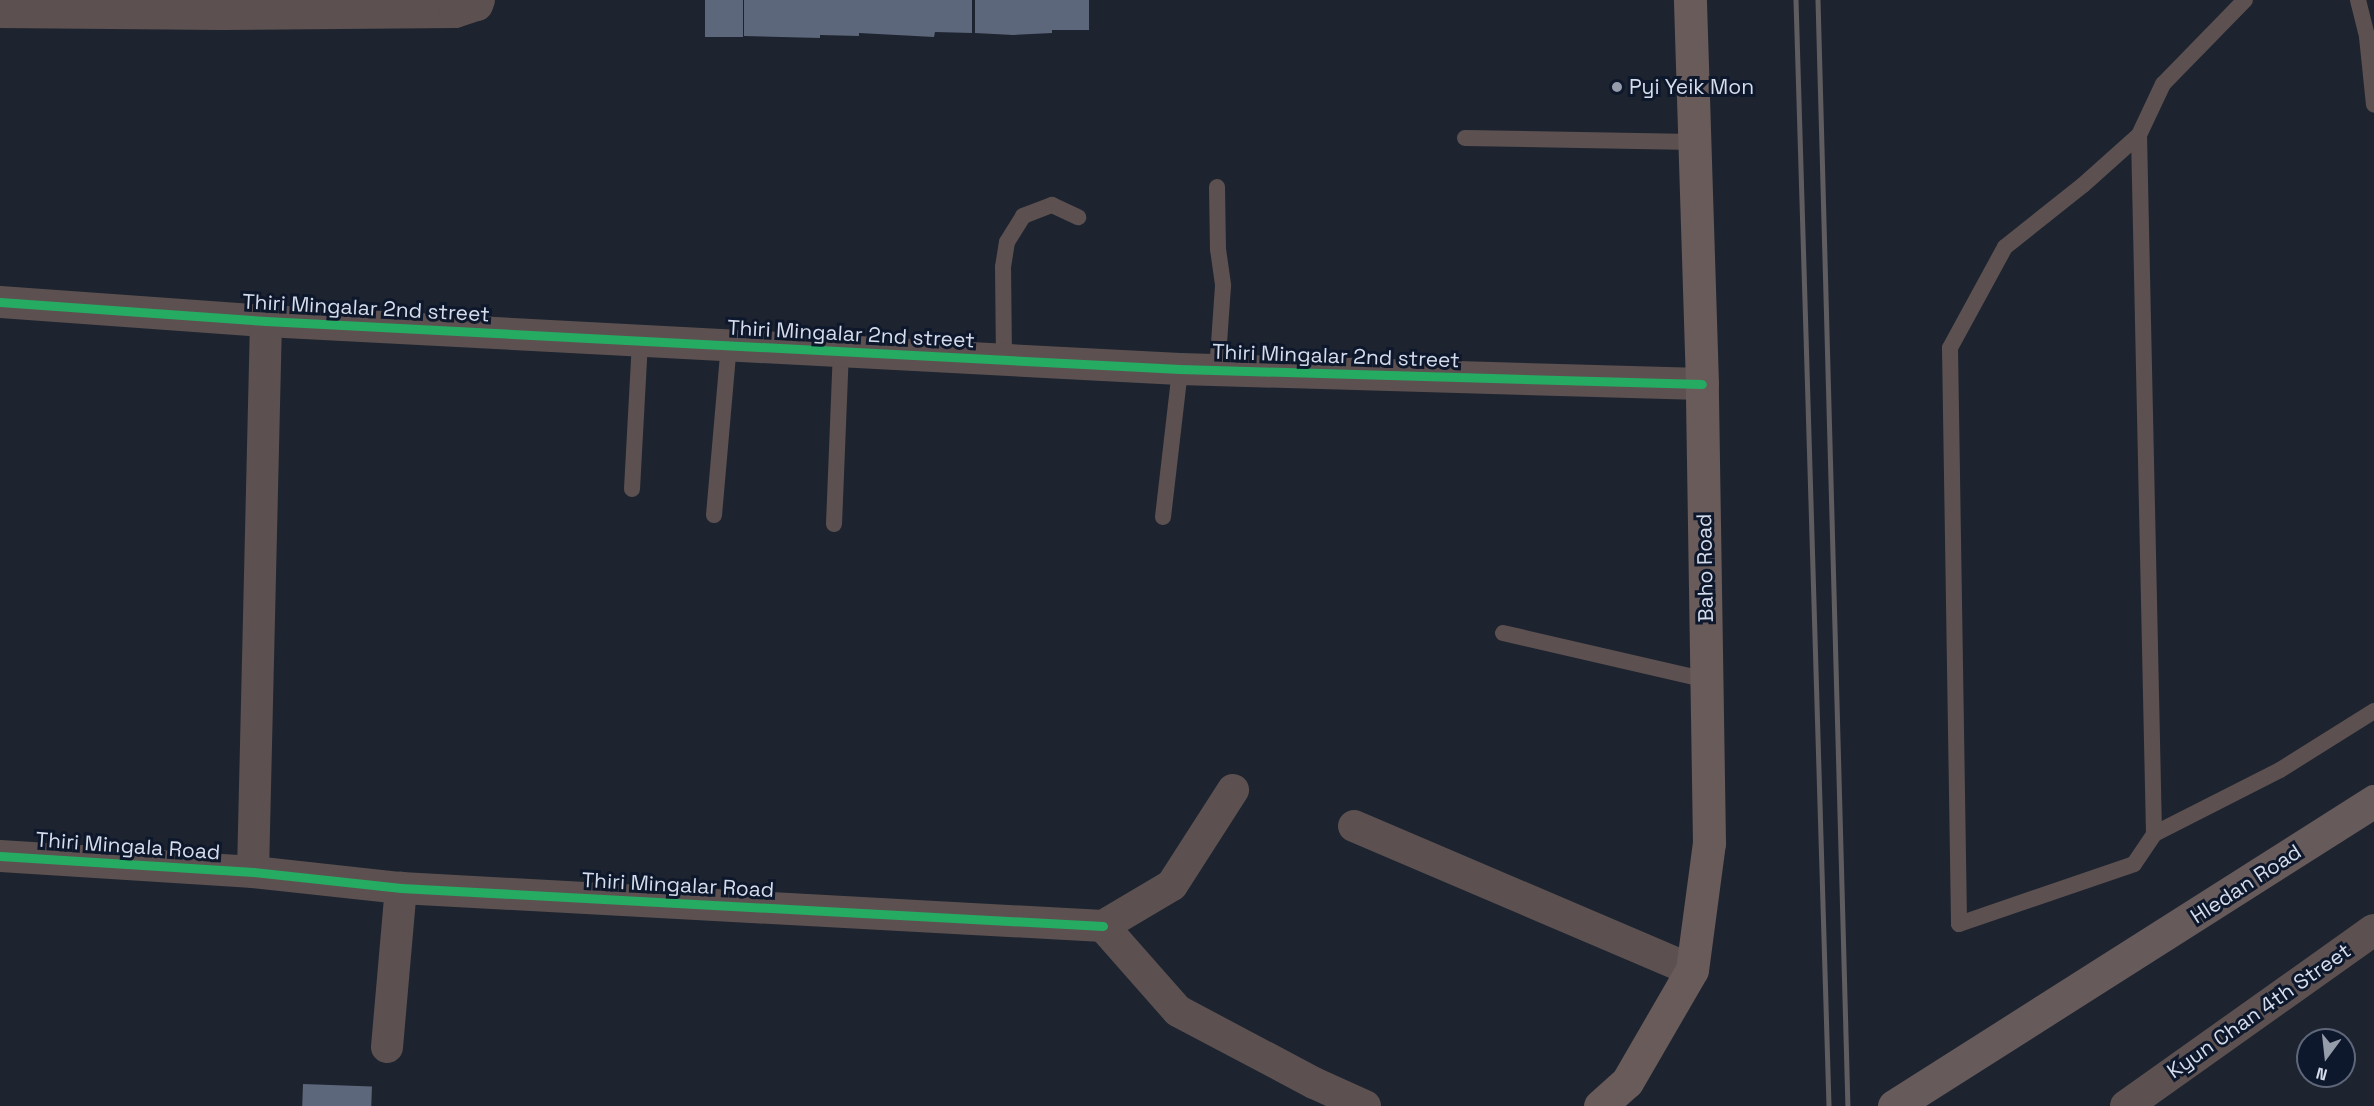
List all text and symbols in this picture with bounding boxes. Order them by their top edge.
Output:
place label: Pyi Yeik Mon [1629,74,1754,100]
marker: Pyi Yeik Mon [1610,80,1624,94]
street label: Thiri Mingalar 2nd street [242,289,490,327]
street label: Thiri Mingalar 2nd street [727,315,975,353]
street label: Thiri Mingalar 2nd street [1212,339,1460,373]
street label: Baho Road [1691,513,1719,623]
street label: Thiri Mingala Road [35,827,221,865]
street label: Hledan Road [2186,839,2306,929]
street label: Thiri Mingalar Road [581,867,775,903]
street label: Kyun Chan 4th Street [2162,938,2356,1084]
north arrow [2296,1028,2356,1088]
text: N [2314,1062,2330,1085]

